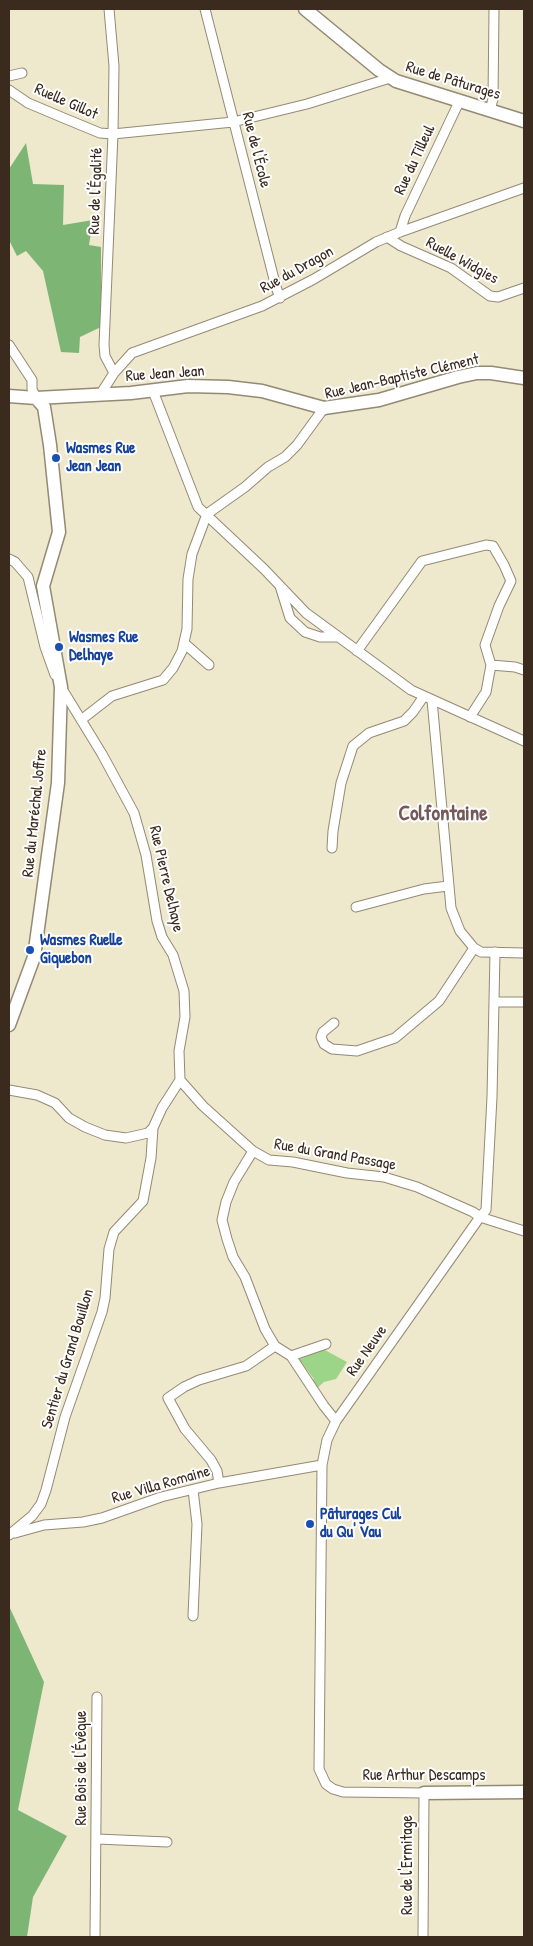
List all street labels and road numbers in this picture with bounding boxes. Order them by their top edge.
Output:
street label: Rue de Pâturages [403,58,503,104]
street label: Ruelle Gillot [31,80,101,124]
street label: Rue de l'École [237,110,275,190]
street label: Rue du Tilleul [390,122,440,198]
street label: Rue de l'Égalité [85,147,107,235]
street label: Ruelle Widgies [422,233,502,289]
street label: Rue du Dragon [257,242,337,298]
street label: Rue Jean-Baptiste Clément [323,350,481,404]
street label: Rue Jean Jean [125,362,205,386]
street label: Rue du Maréchal Joffre [19,748,51,878]
street label: Rue Pierre Delhaye [144,824,188,934]
street label: Rue du Grand Passage [273,1135,397,1175]
street label: Sentier du Grand Bouillon [38,1287,98,1431]
street label: Rue Neuve [343,1322,391,1380]
street label: Rue Villa Romaine [110,1462,212,1508]
street label: Rue Bois de l'Évêque [72,1711,92,1825]
street label: Rue Arthur Descamps [363,1766,485,1786]
street label: Rue de l'Ermitage [398,1815,418,1915]

